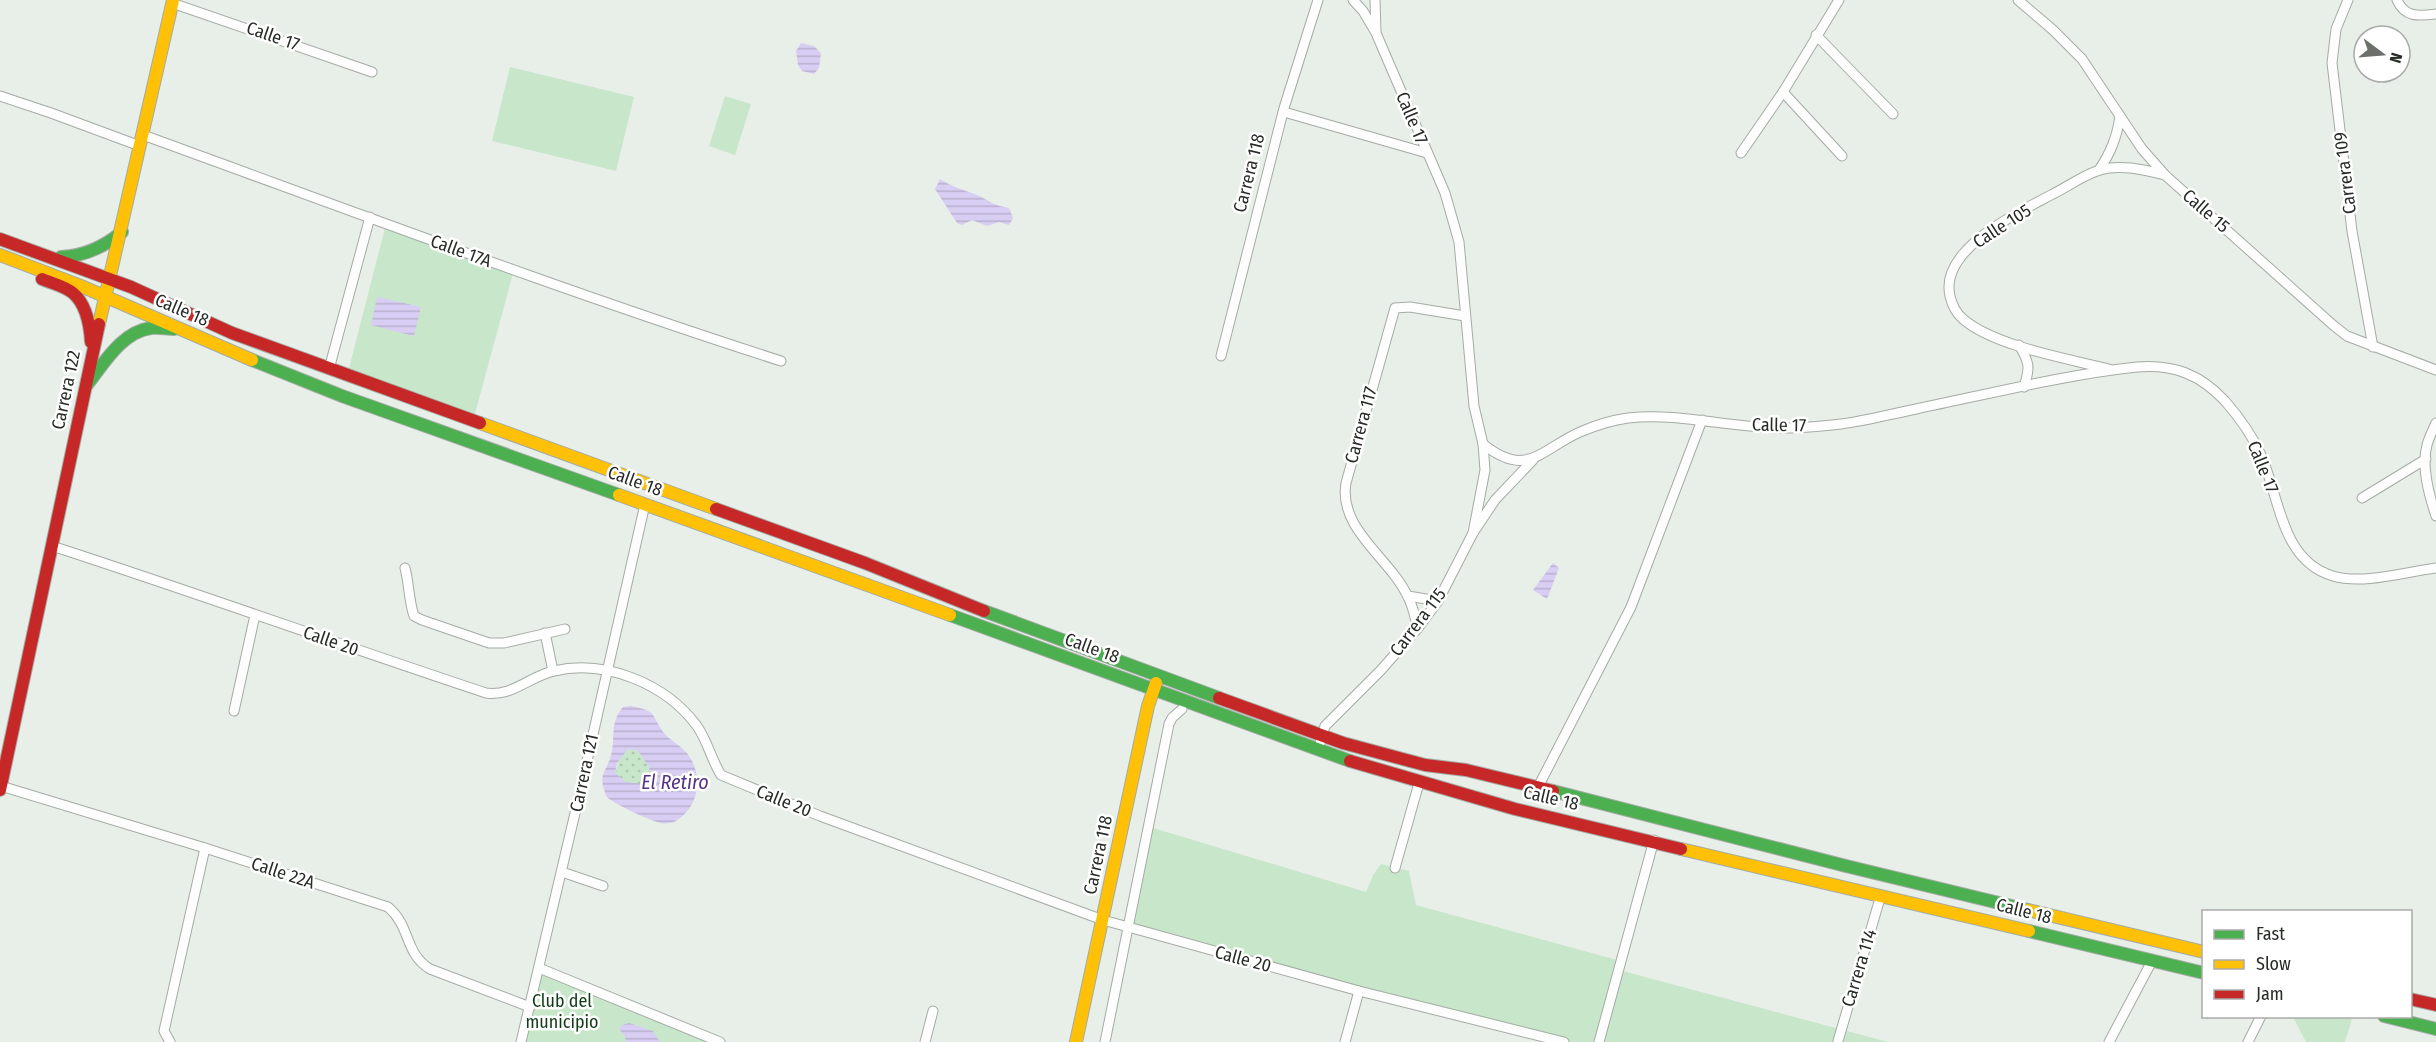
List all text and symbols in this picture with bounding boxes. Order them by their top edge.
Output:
street label: Calle 17 [244,17,302,55]
north arrow [2352,24,2412,84]
text: N [2385,51,2406,65]
street label: Calle 17 [1391,89,1433,147]
street label: Carrera 118 [1229,131,1269,215]
street label: Carrera 109 [2329,131,2361,215]
street label: Calle 15 [2178,185,2234,237]
street label: Calle 105 [1969,199,2035,253]
street label: Calle 17A [427,230,495,272]
street label: Calle 18 [152,289,212,331]
street label: Carrera 122 [47,348,85,432]
street label: Carrera 117 [1340,384,1382,466]
street label: Calle 17 [1752,414,1806,436]
street label: Calle 17 [2243,438,2283,496]
street label: Calle 18 [605,461,665,501]
street label: Carrera 115 [1385,584,1451,660]
street label: Calle 20 [300,621,362,661]
street label: Calle 18 [1062,628,1122,668]
street label: Carrera 121 [565,732,603,814]
water label: El Retiro [641,770,709,794]
street label: Calle 20 [753,780,815,822]
street label: Calle 18 [1521,781,1581,815]
street label: Carrera 118 [1079,813,1117,897]
street label: Calle 22A [248,852,318,894]
street label: Calle 18 [1994,894,2054,928]
legend [2202,910,2412,1018]
text: Fast [2256,923,2285,945]
street label: Carrera 114 [1837,926,1881,1009]
street label: Calle 20 [1212,941,1274,977]
text: Slow [2256,953,2291,975]
text: Jam [2256,983,2284,1005]
park label: Club del municipio [525,990,599,1033]

